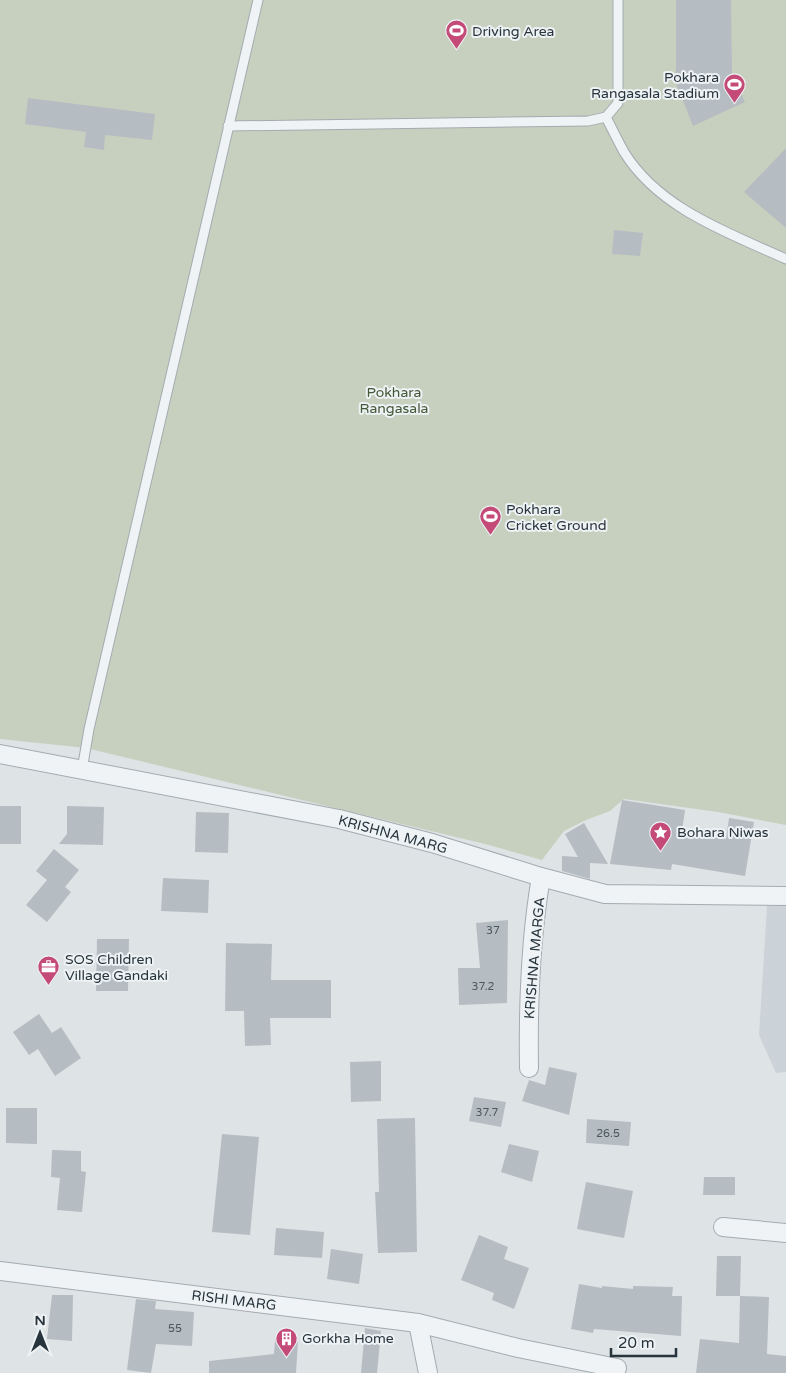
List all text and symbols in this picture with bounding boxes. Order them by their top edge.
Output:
sports icon: Driving Area [444,19,468,50]
place label: Driving Area [472,23,554,40]
place label: Pokhara Rangasala Stadium [591,69,719,102]
sports icon: Pokhara Rangasala Stadium [723,73,747,104]
park label: Pokhara Rangasala [359,384,429,417]
place label: Pokhara Cricket Ground [506,501,607,534]
sports icon: Pokhara Cricket Ground [478,505,502,536]
street label: KRISHNA MARG [336,812,449,857]
place icon: Bohara Niwas [649,820,673,851]
place label: Bohara Niwas [677,824,769,841]
street label: KRISHNA MARGA [521,896,548,1020]
house number: 37 [486,924,500,937]
place label: SOS Children Village Gandaki [65,951,168,984]
office icon: SOS Children Village Gandaki [37,955,61,986]
house number: 37.2 [471,980,495,993]
house number: 37.7 [476,1106,499,1119]
house number: 26.5 [596,1127,620,1140]
street label: RISHI MARG [191,1287,277,1314]
north arrow [15,1308,65,1358]
text: N [34,1312,46,1329]
house number: 55 [168,1322,182,1335]
building icon: Gorkha Home [274,1326,298,1357]
scale bar [611,1326,676,1358]
place label: Gorkha Home [302,1330,394,1347]
text: 20 m [618,1334,655,1352]

